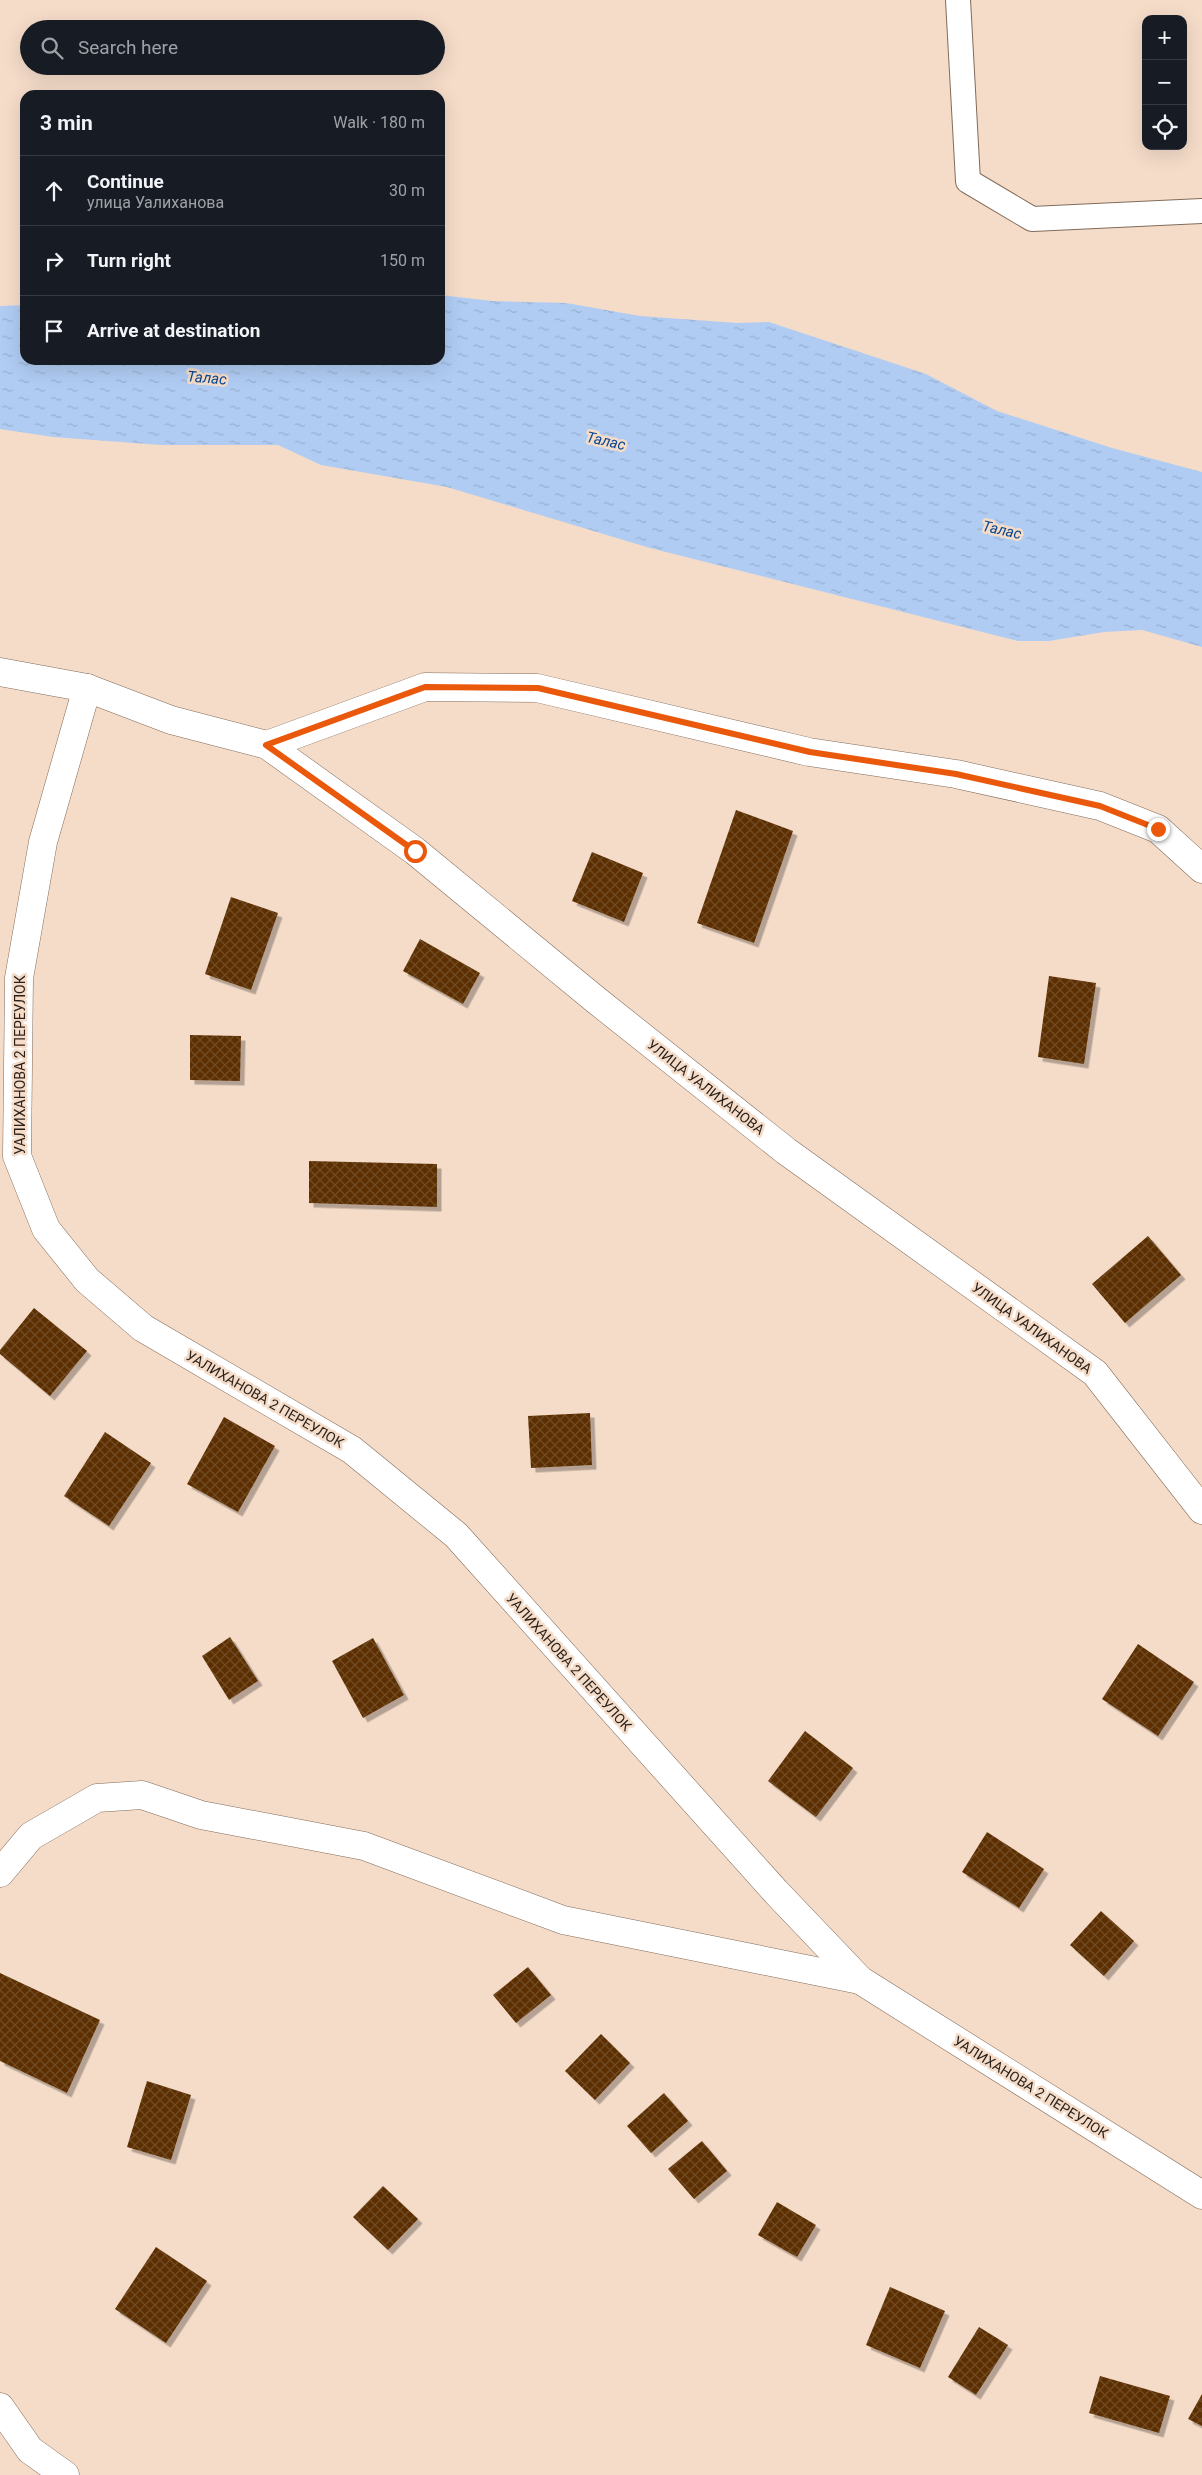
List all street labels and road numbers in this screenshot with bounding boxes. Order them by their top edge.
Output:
street label: УАЛИХАНОВА 2 ПЕРЕУЛОК [12,975,28,1155]
street label: УЛИЦА УАЛИХАНОВА [644,1036,768,1138]
street label: УЛИЦА УАЛИХАНОВА [969,1279,1095,1377]
street label: УАЛИХАНОВА 2 ПЕРЕУЛОК [183,1347,347,1451]
street label: УАЛИХАНОВА 2 ПЕРЕУЛОК [503,1590,635,1734]
street label: УАЛИХАНОВА 2 ПЕРЕУЛОК [951,2033,1111,2141]

